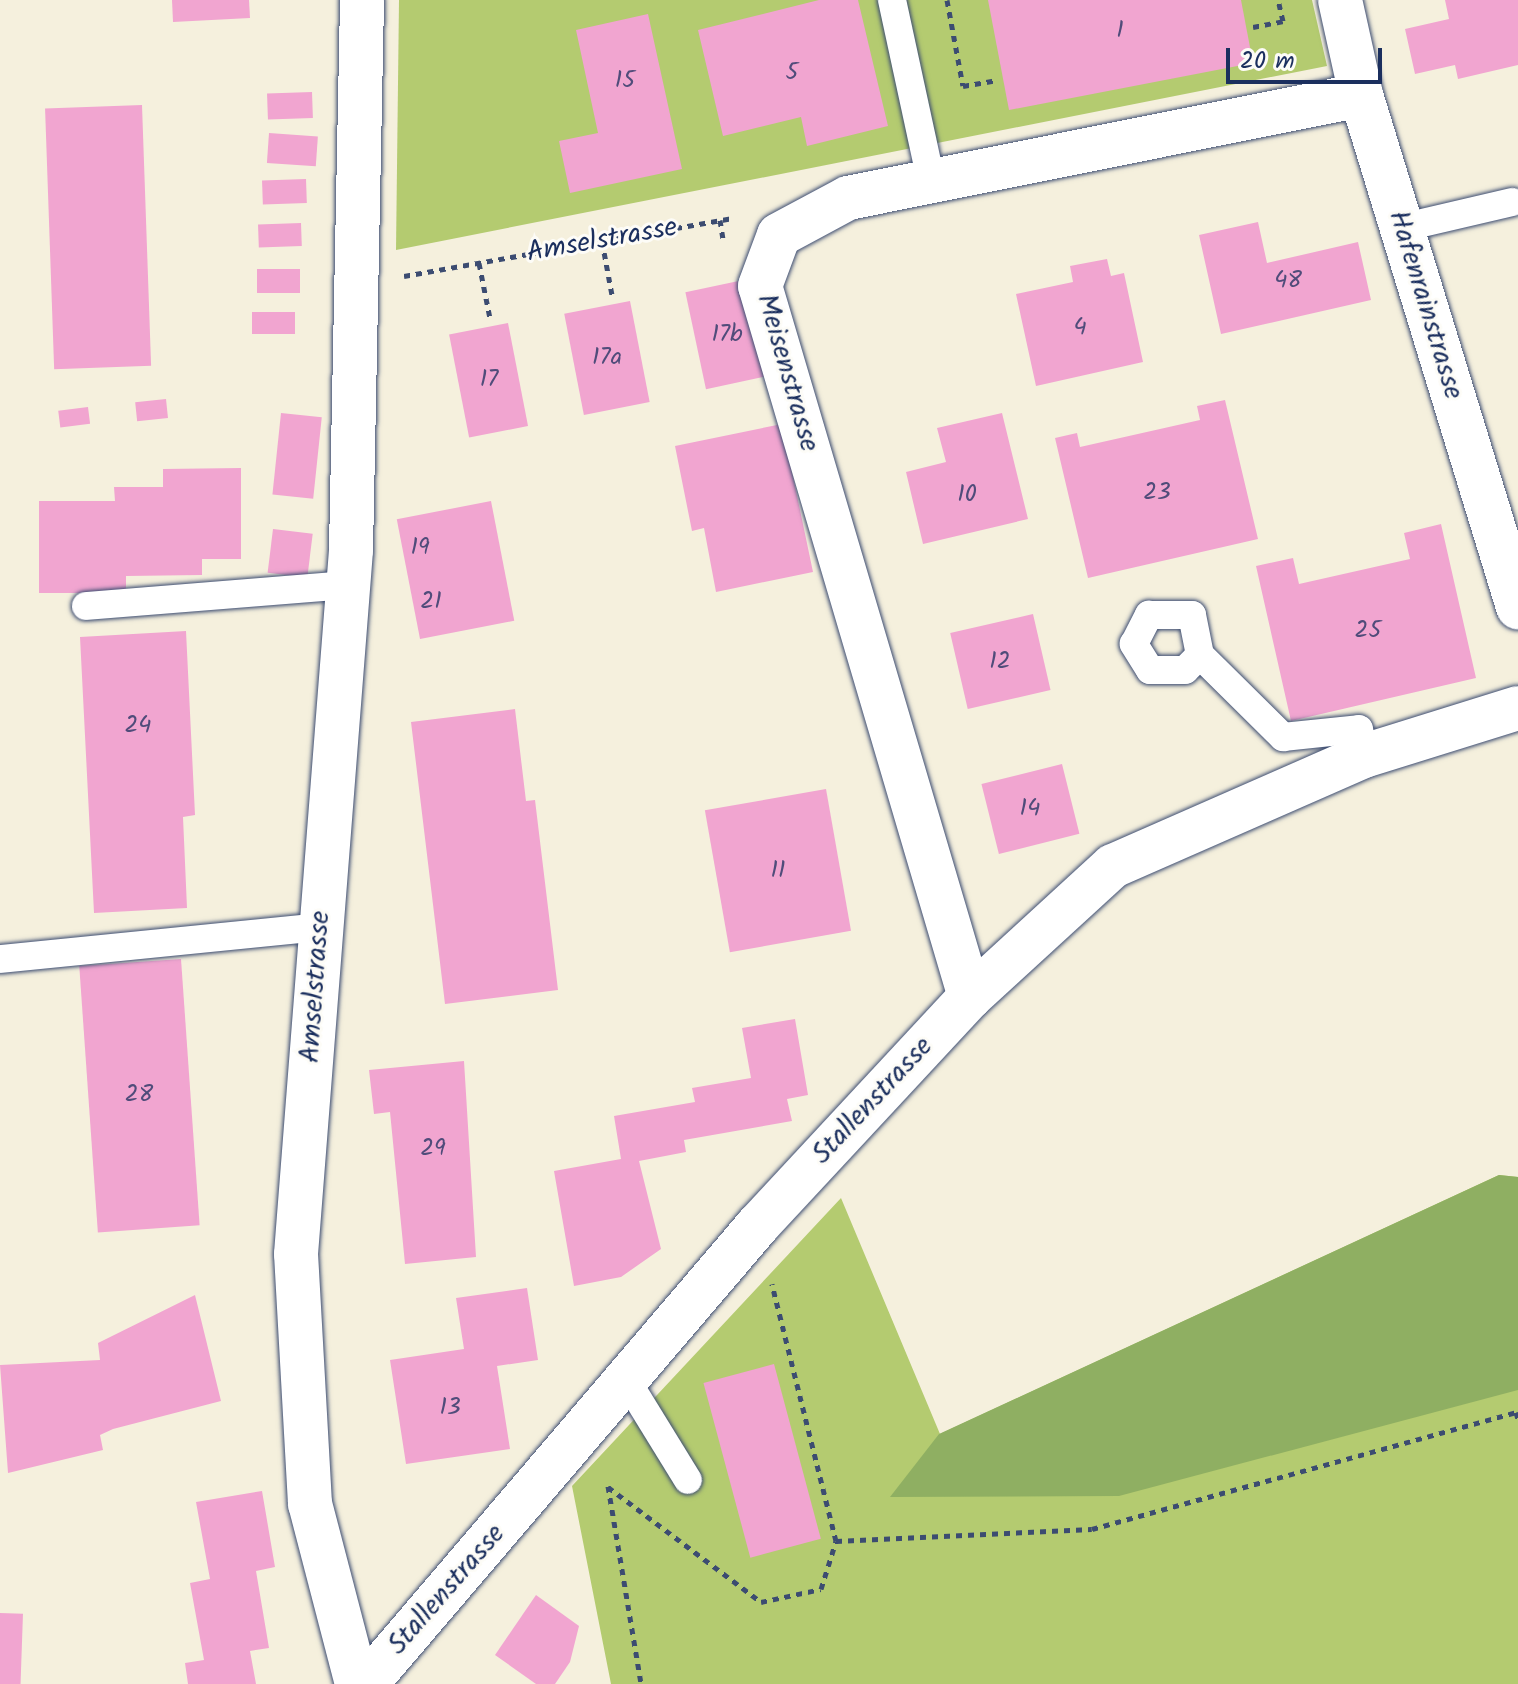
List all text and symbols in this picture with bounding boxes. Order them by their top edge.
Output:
house number: 1 [1116,17,1124,45]
scale bar [1230,32,1386,82]
text: 20 m [1240,42,1295,81]
house number: 5 [786,59,798,87]
house number: 15 [615,67,635,95]
street label: Hafenrainstrasse [1380,207,1470,403]
street label: Amselstrasse [524,211,680,271]
house number: 48 [1274,267,1302,295]
street label: Meisenstrasse [748,290,826,456]
house number: 4 [1073,314,1087,342]
house number: 17b [711,321,743,349]
house number: 17a [592,344,622,372]
house number: 17 [480,366,498,394]
house number: 23 [1143,479,1171,507]
house number: 10 [957,481,977,509]
house number: 19 [410,534,430,562]
house number: 21 [420,588,442,616]
house number: 25 [1355,617,1381,645]
house number: 12 [989,648,1011,676]
house number: 24 [124,712,152,740]
house number: 14 [1020,795,1040,823]
house number: 11 [770,857,786,885]
street label: Amselstrasse [294,910,338,1064]
street label: Stallenstrasse [806,1030,940,1172]
house number: 28 [125,1081,153,1109]
house number: 29 [420,1135,446,1163]
house number: 13 [439,1394,461,1422]
street label: Stallenstrasse [381,1518,513,1662]

